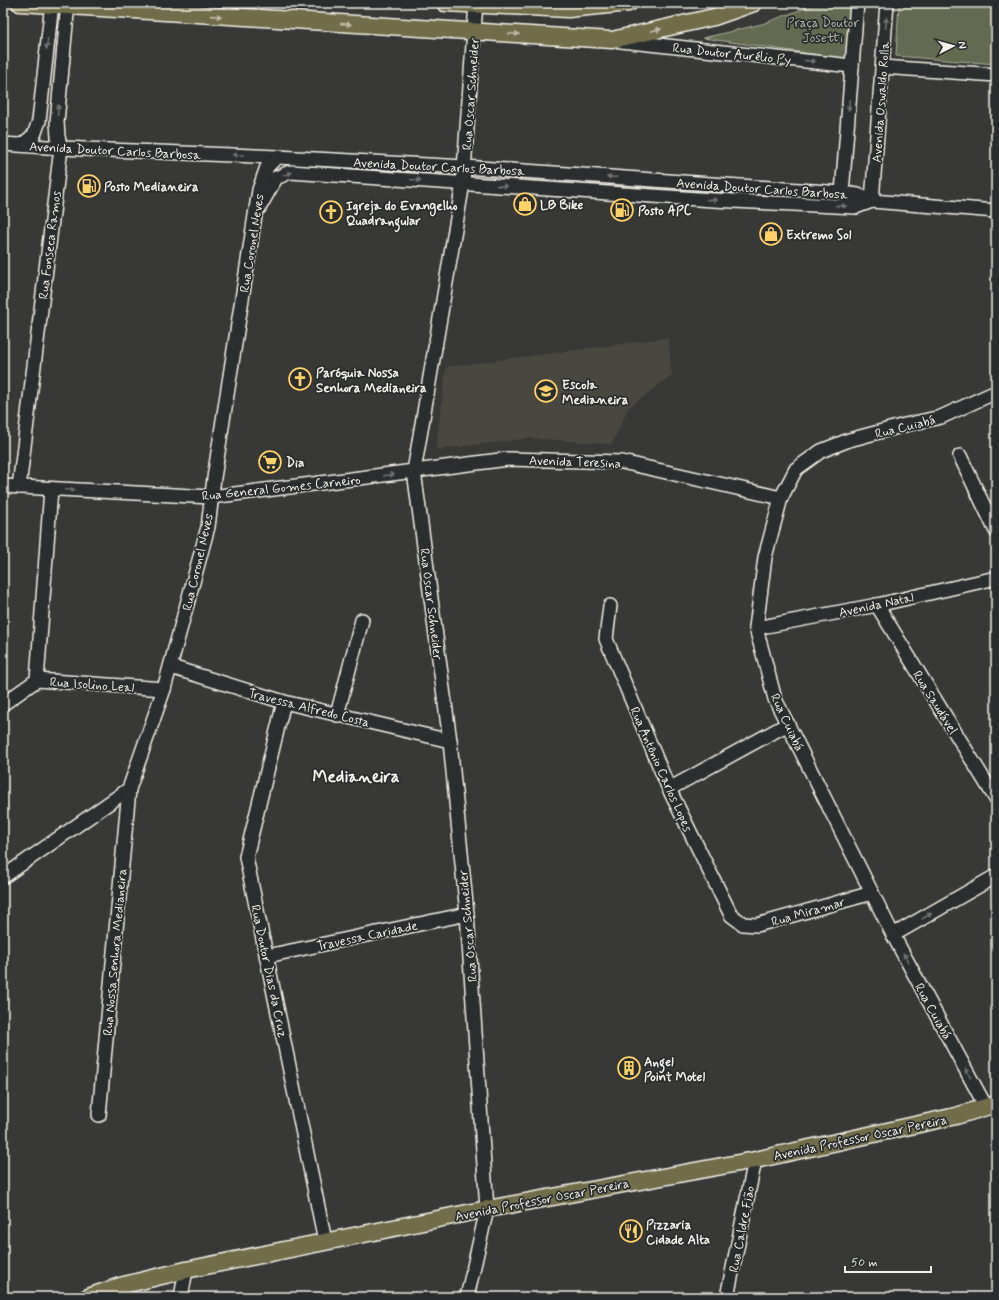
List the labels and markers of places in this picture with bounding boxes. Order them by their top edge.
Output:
fuel station icon: Posto Medianeira [76,173,102,199]
place label: Posto Medianeira [104,179,199,196]
shop icon: LB Bike [512,191,538,217]
place label: LB Bike [540,197,584,214]
fuel station icon: Posto APC [609,197,635,223]
place label: Igreja do Evangelho Quadrangular [346,198,458,233]
church icon: Igreja do Evangelho Quadrangular [318,199,344,225]
place label: Posto APC [638,203,692,220]
shop icon: Extremo Sol [758,221,784,247]
place label: Extremo Sol [786,227,852,244]
place label: Paróquia Nossa Senhora Medianeira [316,365,427,397]
church icon: Paróquia Nossa Senhora Medianeira [287,366,313,392]
place label: Escola Medianeira [562,377,629,409]
school or university icon: Escola Medianeira [533,378,559,404]
supermarket icon: Dia [257,449,283,475]
place label: Dia [286,455,304,472]
place label: Angel Point Motel [644,1054,705,1086]
building icon: Angel Point Motel [616,1055,642,1081]
place label: Pizzaria Cidade Alta [646,1217,710,1249]
restaurant icon: Pizzaria Cidade Alta [618,1218,644,1244]

